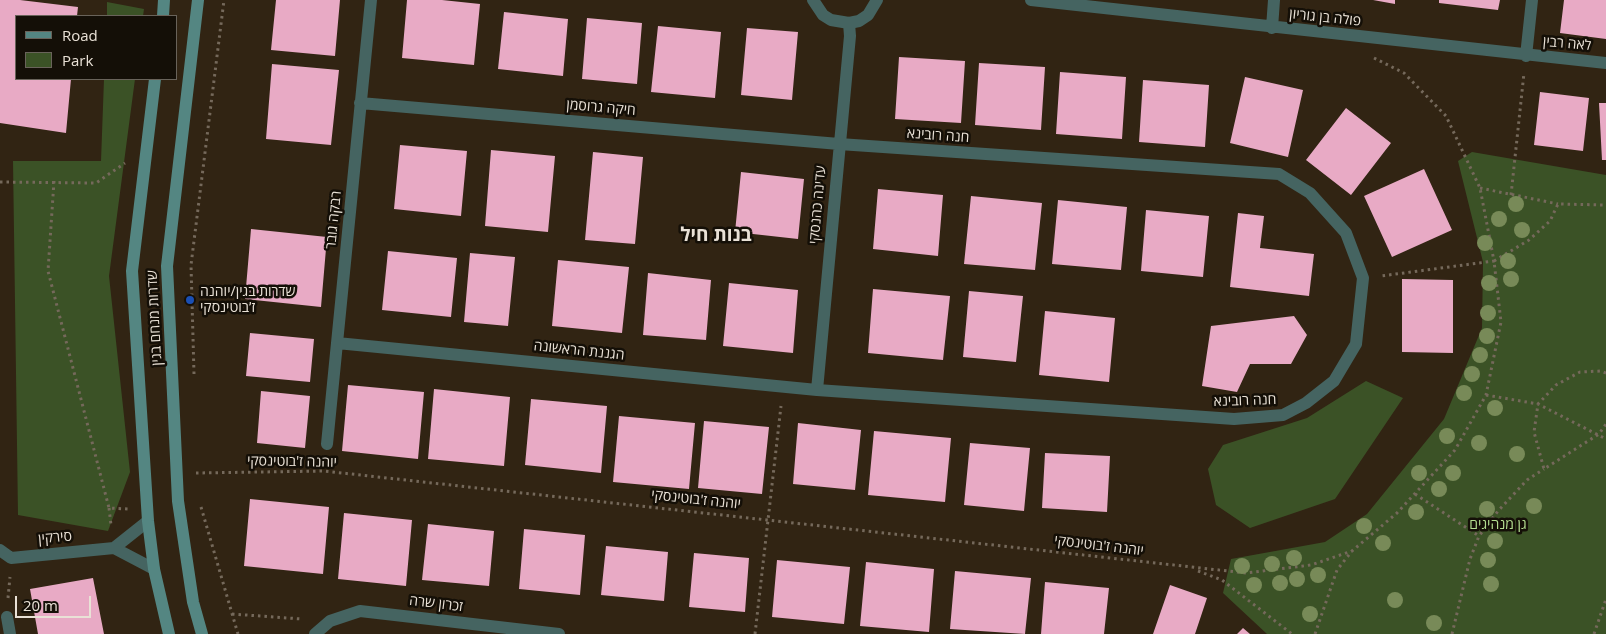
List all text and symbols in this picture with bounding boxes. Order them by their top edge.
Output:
street label: פולה בן גוריון [1288,6,1362,30]
legend [15,15,178,80]
text: Road [62,25,98,45]
street label: לאה רבין [1542,34,1592,54]
text: Park [62,50,93,70]
street label: חיקה גרוסמן [566,97,636,119]
street label: חנה רובינא [906,125,970,147]
street label: עדינה כהנסקי [806,165,830,245]
street label: רבקה גובר [323,190,345,250]
district label: בנות חיל [680,225,752,247]
street label: שדרות מנחם בגין [144,270,166,366]
place label: שדרות בגין/יוהנה ז׳בוטינסקי [200,284,296,316]
marker: שדרות בגין/יוהנה ז׳בוטינסקי [184,294,196,306]
street label: הגננת הראשונה [533,338,625,364]
street label: חנה רובינא [1213,392,1277,410]
street label: יוהנה ז'בוטינסקי [247,453,337,471]
street label: יוהנה ז'בוטינסקי [650,487,742,513]
park label: גן מנהיגים [1469,517,1527,533]
street label: סירקין [37,528,73,548]
street label: יוהנה ז'בוטינסקי [1053,532,1145,560]
scale bar [18,586,94,618]
street label: זכרון שרה [408,592,464,616]
text: 20 m [23,595,58,615]

